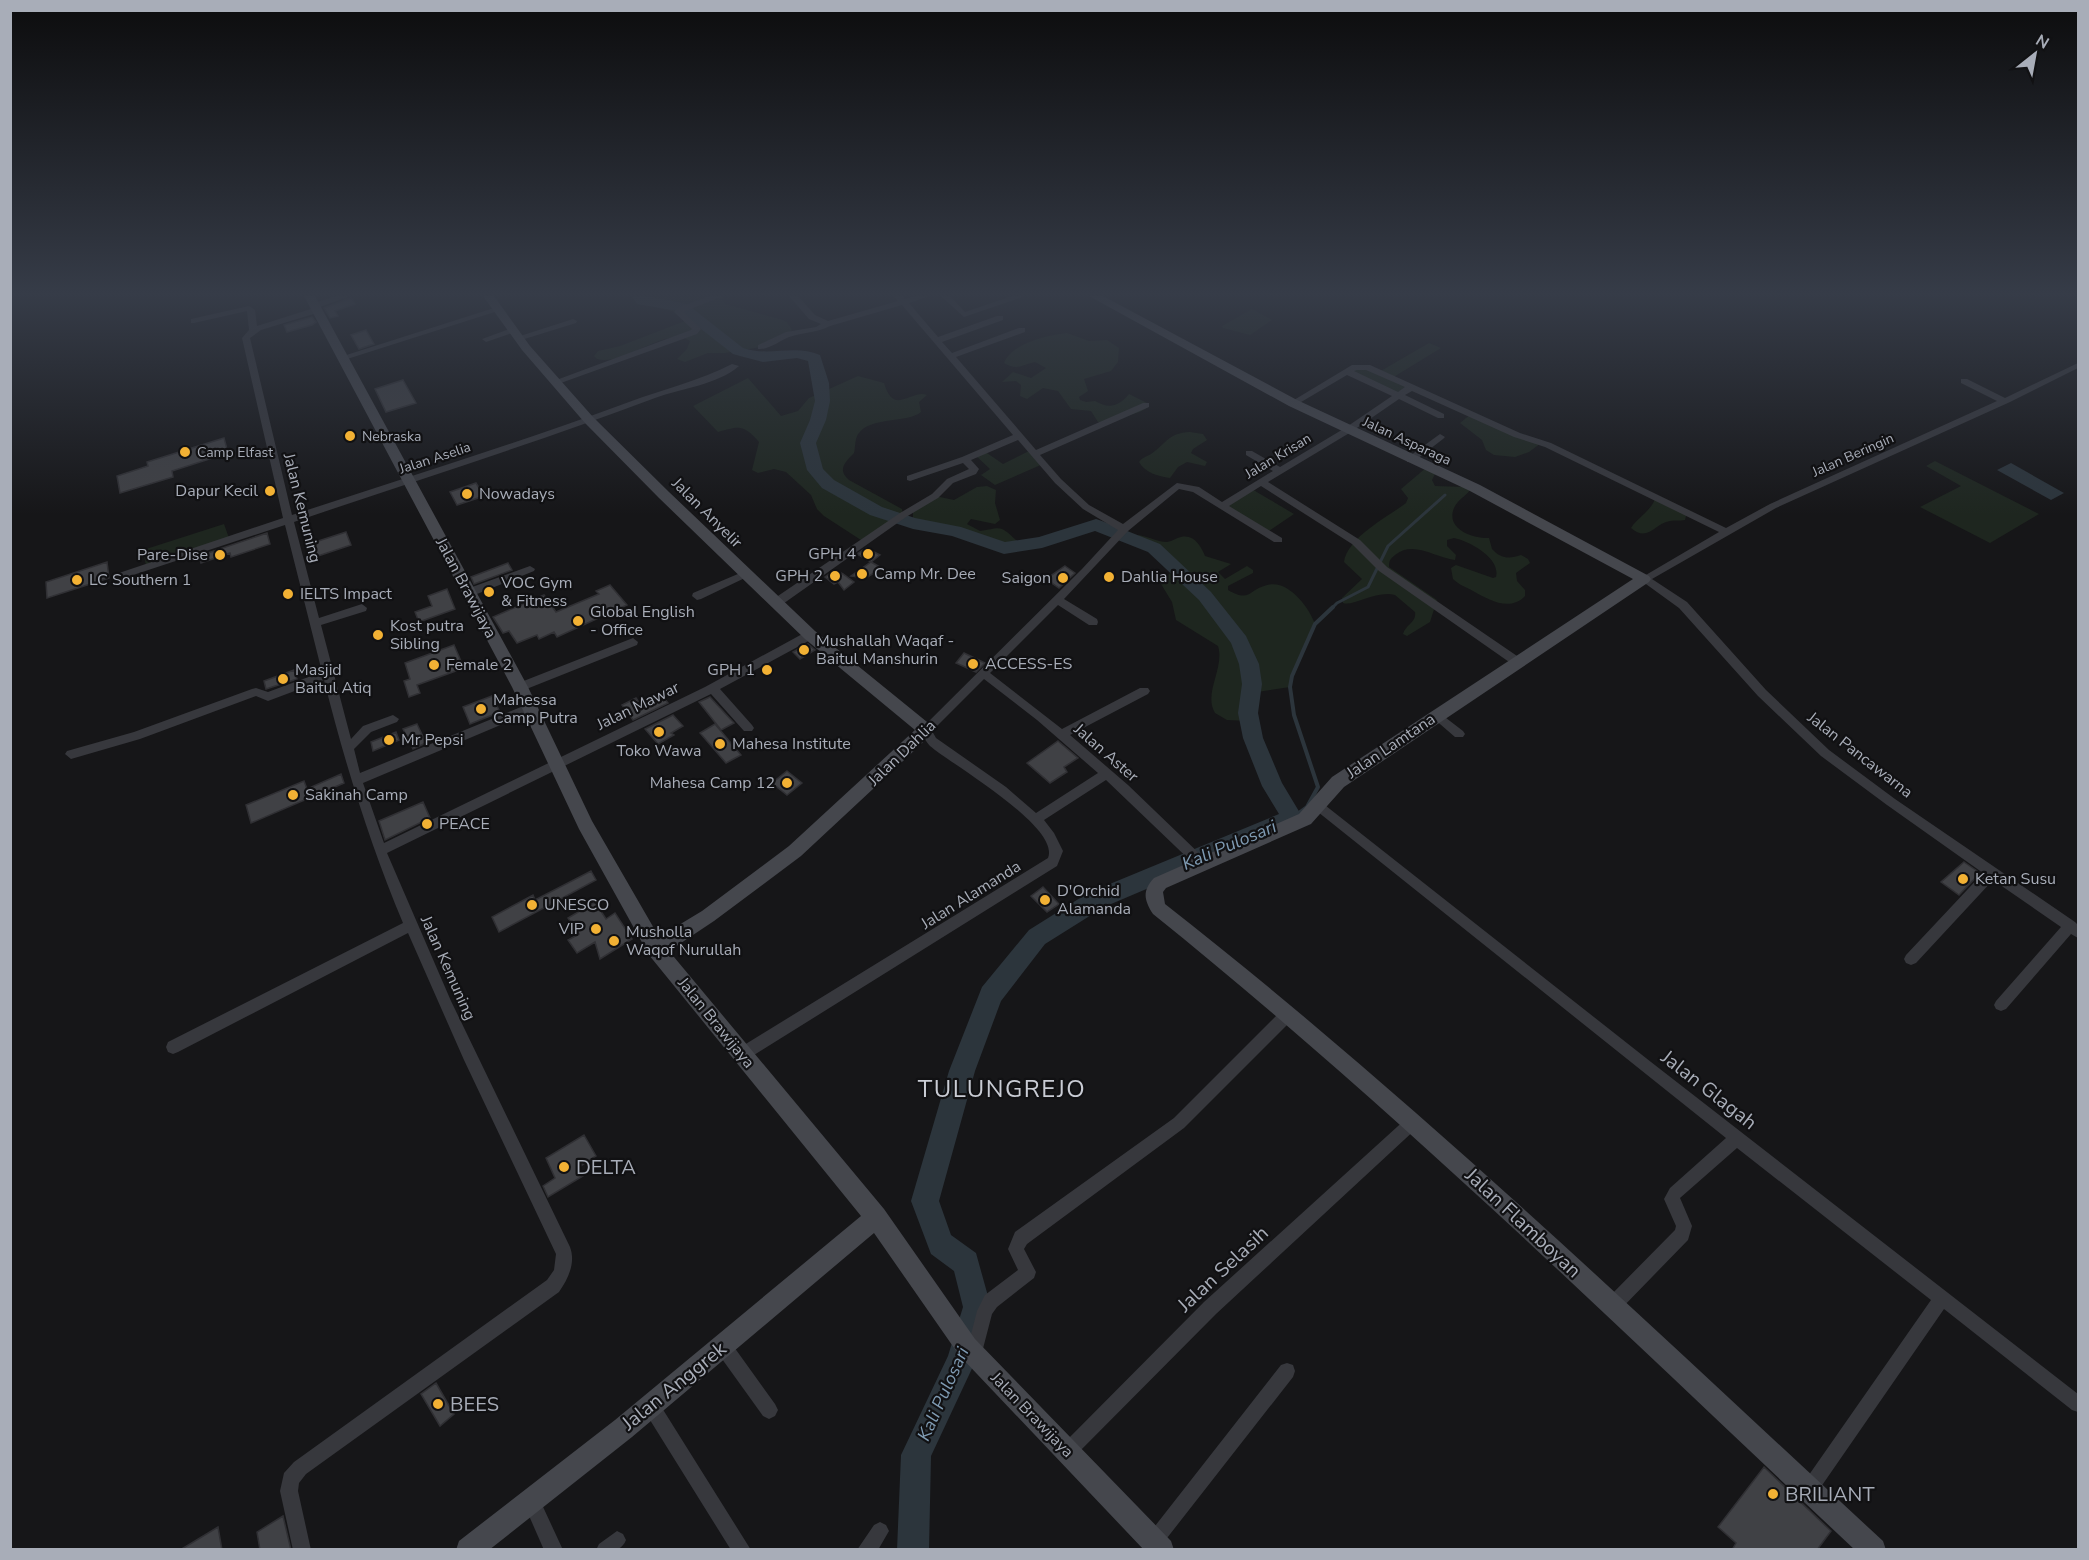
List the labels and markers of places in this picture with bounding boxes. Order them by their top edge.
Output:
place label: Nebraska [362,427,421,446]
marker: Nebraska [343,429,357,443]
place label: Camp Elfast [197,443,273,462]
marker: Camp Elfast [178,445,192,459]
place label: Dapur Kecil [175,480,258,502]
place label: Nowadays [479,483,555,505]
marker: Dapur Kecil [263,484,277,498]
marker: Nowadays [460,487,474,501]
place label: GPH 4 [808,543,856,565]
place label: Pare-Dise [137,544,208,566]
marker: GPH 4 [861,547,875,561]
marker: Pare-Dise [213,548,227,562]
place label: Camp Mr. Dee [874,563,976,585]
place label: GPH 2 [775,565,823,587]
place label: Dahlia House [1121,566,1218,588]
marker: Camp Mr. Dee [855,567,869,581]
place label: Saigon [1002,567,1051,589]
place label: LC Southern 1 [89,569,191,591]
marker: GPH 2 [828,569,842,583]
marker: Dahlia House [1102,570,1116,584]
marker: Saigon [1056,571,1070,585]
place label: VOC Gym & Fitness [500,572,572,612]
marker: LC Southern 1 [70,573,84,587]
place label: IELTS Impact [300,583,392,605]
marker: VOC Gym & Fitness [482,585,496,599]
marker: IELTS Impact [281,587,295,601]
place label: Global English - Office [590,601,695,641]
marker: Global English - Office [571,614,585,628]
place label: Kost putra Sibling [390,615,464,655]
marker: Kost putra Sibling [371,628,385,642]
place label: Mushallah Waqaf - Baitul Manshurin [816,630,954,670]
marker: Mushallah Waqaf - Baitul Manshurin [797,643,811,657]
place label: ACCESS-ES [985,653,1072,675]
place label: Female 2 [446,654,512,676]
marker: ACCESS-ES [966,657,980,671]
marker: Female 2 [427,658,441,672]
place label: Masjid Baitul Atiq [295,659,372,699]
place label: GPH 1 [707,659,755,681]
marker: GPH 1 [760,663,774,677]
marker: Masjid Baitul Atiq [276,672,290,686]
place label: Mahessa Camp Putra [493,689,578,729]
marker: Mahessa Camp Putra [474,702,488,716]
marker: Toko Wawa [652,725,666,739]
place label: Mr Pepsi [401,729,464,751]
marker: Mr Pepsi [382,733,396,747]
place label: Mahesa Institute [732,733,851,755]
marker: Mahesa Institute [713,737,727,751]
place label: Toko Wawa [617,740,702,762]
place label: Mahesa Camp 12 [650,772,775,794]
marker: Mahesa Camp 12 [780,776,794,790]
place label: Sakinah Camp [305,784,408,806]
marker: Sakinah Camp [286,788,300,802]
place label: PEACE [439,813,490,835]
marker: PEACE [420,817,434,831]
place label: Ketan Susu [1975,868,2056,890]
marker: Ketan Susu [1956,872,1970,886]
place label: D'Orchid Alamanda [1057,880,1131,920]
marker: D'Orchid Alamanda [1038,893,1052,907]
place label: UNESCO [544,894,609,916]
marker: UNESCO [525,898,539,912]
place label: VIP [558,918,584,940]
place label: Musholla Waqof Nurullah [626,921,741,961]
marker: VIP [589,922,603,936]
marker: Musholla Waqof Nurullah [607,934,621,948]
place label: DELTA [576,1154,636,1181]
marker: DELTA [557,1160,571,1174]
place label: BEES [450,1391,499,1418]
marker: BEES [431,1397,445,1411]
place label: BRILIANT [1785,1481,1874,1508]
marker: BRILIANT [1766,1487,1780,1501]

